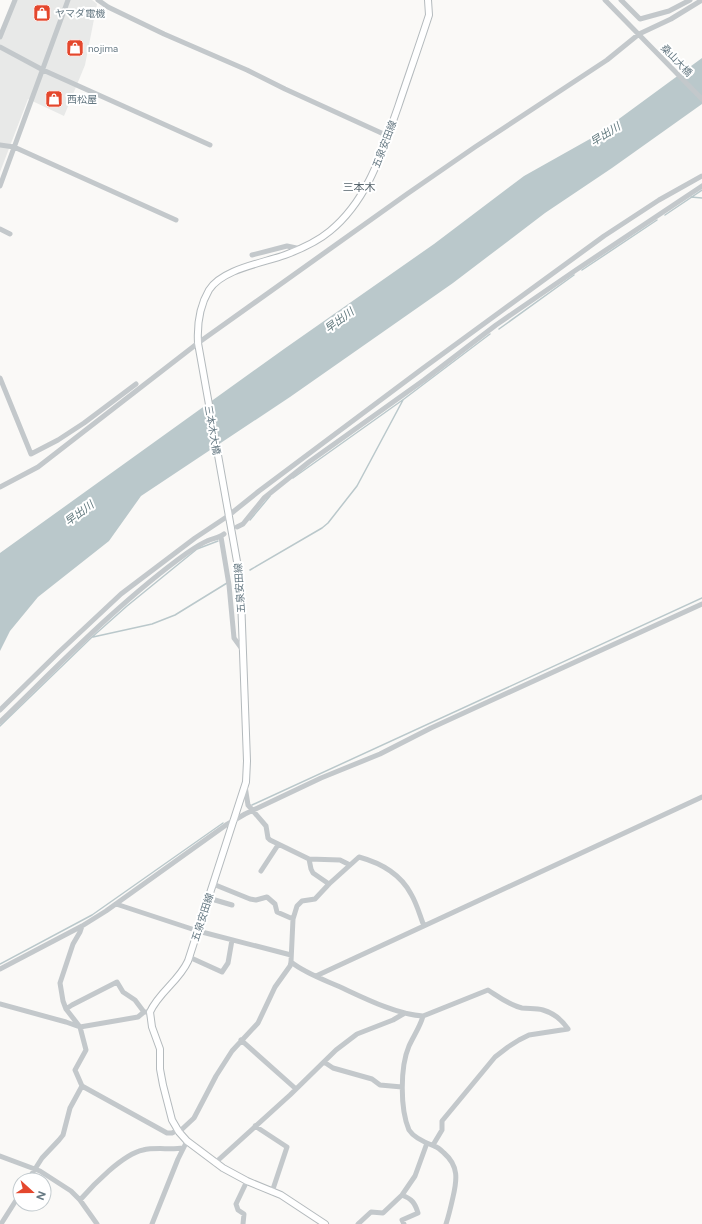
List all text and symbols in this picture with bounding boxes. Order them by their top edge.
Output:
shop icon: ヤマダ電機 [32,3,52,23]
place label: ヤマダ電機 [55,7,105,20]
shop icon: nojima [65,38,85,58]
street label: 桑山大橋 [658,41,695,79]
place label: nojima [88,42,118,55]
shop icon: 西松屋 [44,89,64,109]
place label: 西松屋 [67,93,97,106]
street label: 五泉安田線 [369,119,399,170]
water label: 早出川 [588,120,624,149]
district label: 三本木 [343,181,376,194]
water label: 早出川 [322,305,357,336]
street label: 三本木大橋 [202,404,223,456]
water label: 早出川 [62,498,97,529]
street label: 五泉安田線 [231,563,248,613]
street label: 五泉安田線 [189,891,216,943]
north arrow [12,1172,52,1212]
text: N [33,1189,48,1202]

